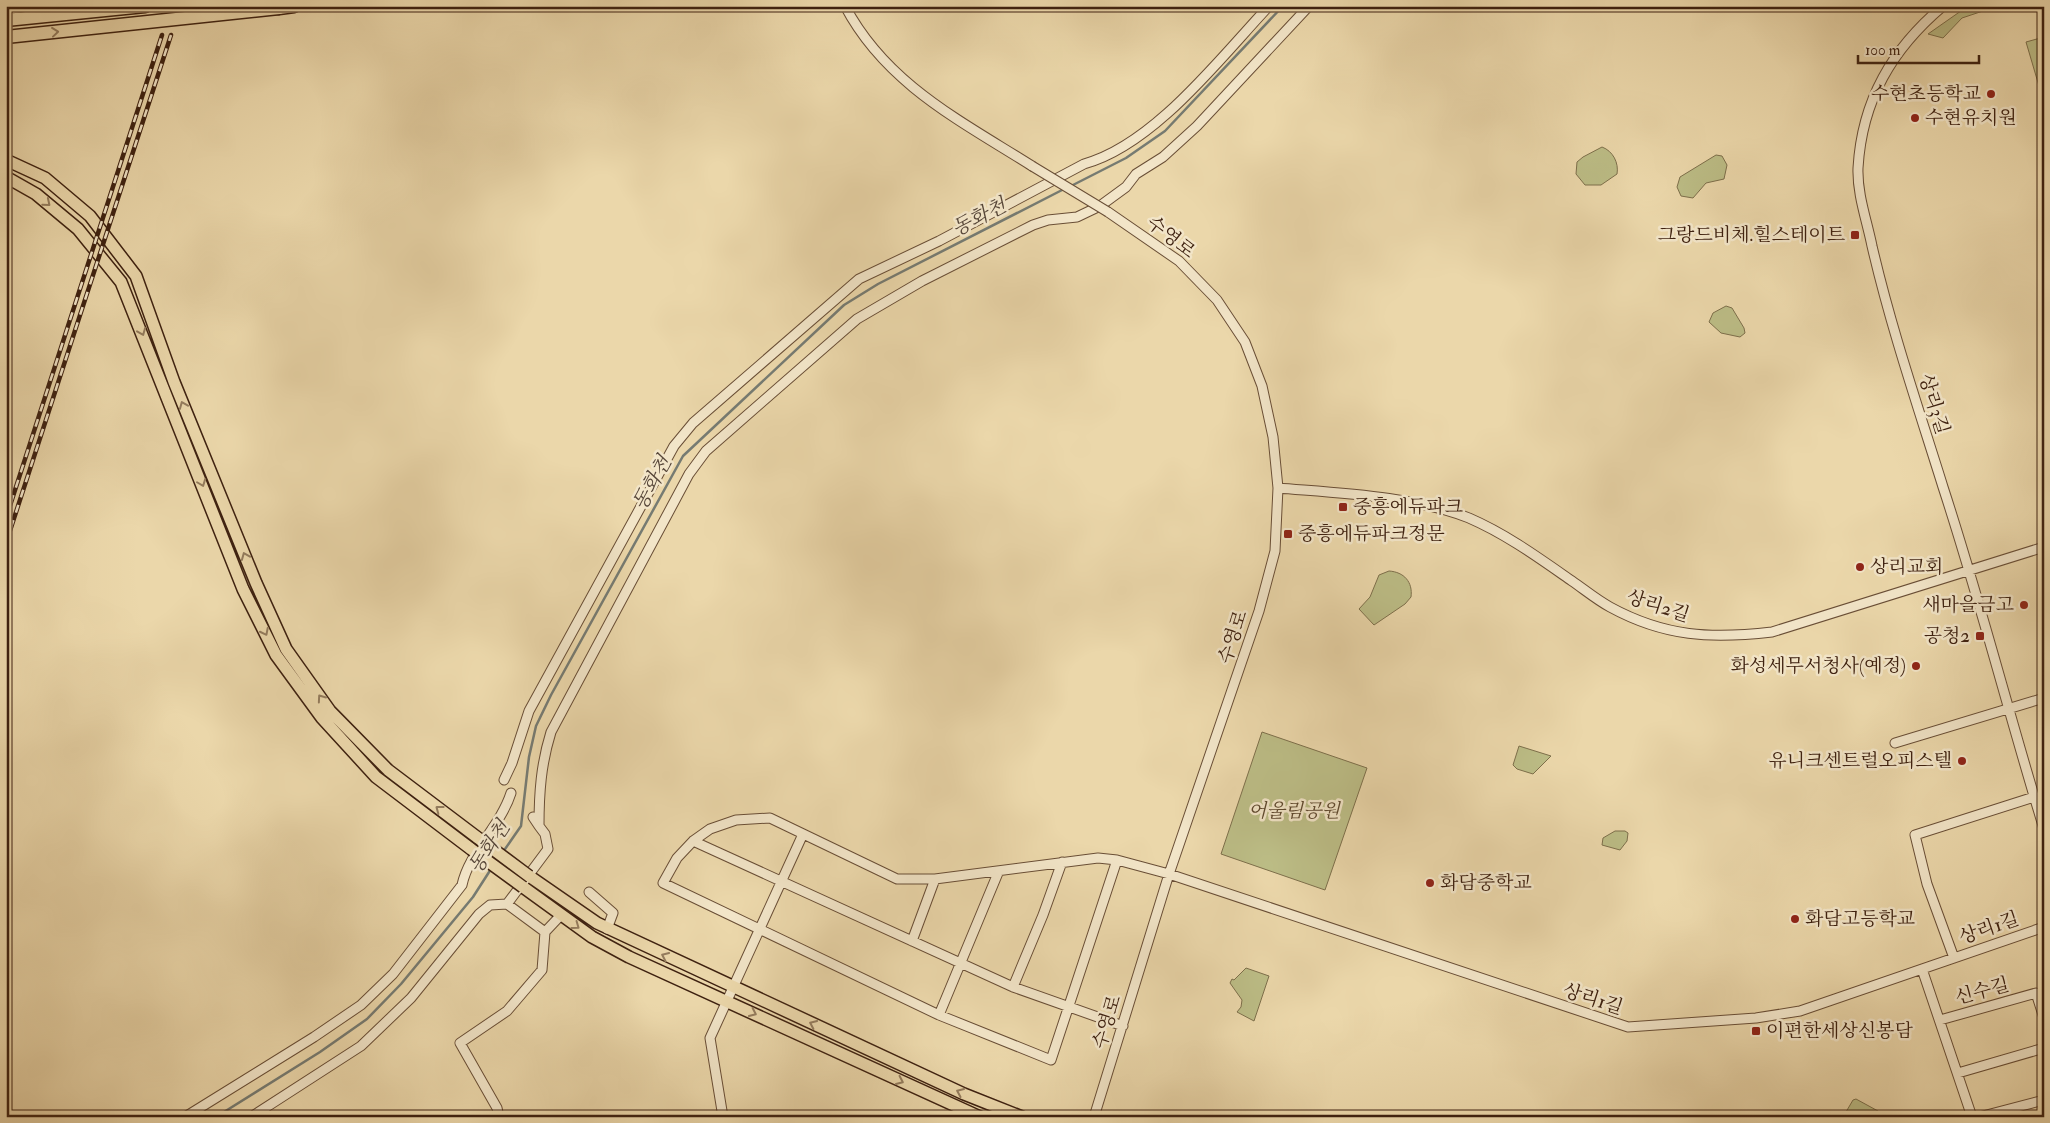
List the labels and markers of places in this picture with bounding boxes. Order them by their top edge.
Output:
place label: 수현초등학교 [1871,82,1981,106]
marker: 수현초등학교 [1985,88,1997,100]
place label: 수현유치원 [1925,106,2017,130]
marker: 수현유치원 [1909,112,1921,124]
place label: 그랑드비체.힐스테이트 [1658,223,1845,247]
marker: 그랑드비체.힐스테이트 [1849,229,1861,241]
place label: 중흥에듀파크 [1353,495,1463,519]
marker: 중흥에듀파크 [1337,501,1349,513]
place label: 중흥에듀파크정문 [1298,522,1445,546]
marker: 중흥에듀파크정문 [1282,528,1294,540]
place label: 상리교회 [1870,555,1943,579]
marker: 상리교회 [1854,561,1866,573]
place label: 새마을금고 [1922,593,2014,617]
marker: 새마을금고 [2018,599,2030,611]
place label: 공청2 [1924,624,1970,648]
marker: 공청2 [1974,630,1986,642]
place label: 화성세무서청사(예정) [1730,654,1906,678]
marker: 화성세무서청사(예정) [1910,660,1922,672]
place label: 유니크센트럴오피스텔 [1768,749,1952,773]
marker: 유니크센트럴오피스텔 [1956,755,1968,767]
place label: 화담중학교 [1440,871,1532,895]
marker: 화담중학교 [1424,877,1436,889]
place label: 화담고등학교 [1805,907,1915,931]
marker: 화담고등학교 [1789,913,1801,925]
place label: 이편한세상신봉담 [1766,1019,1913,1043]
marker: 이편한세상신봉담 [1750,1025,1762,1037]

